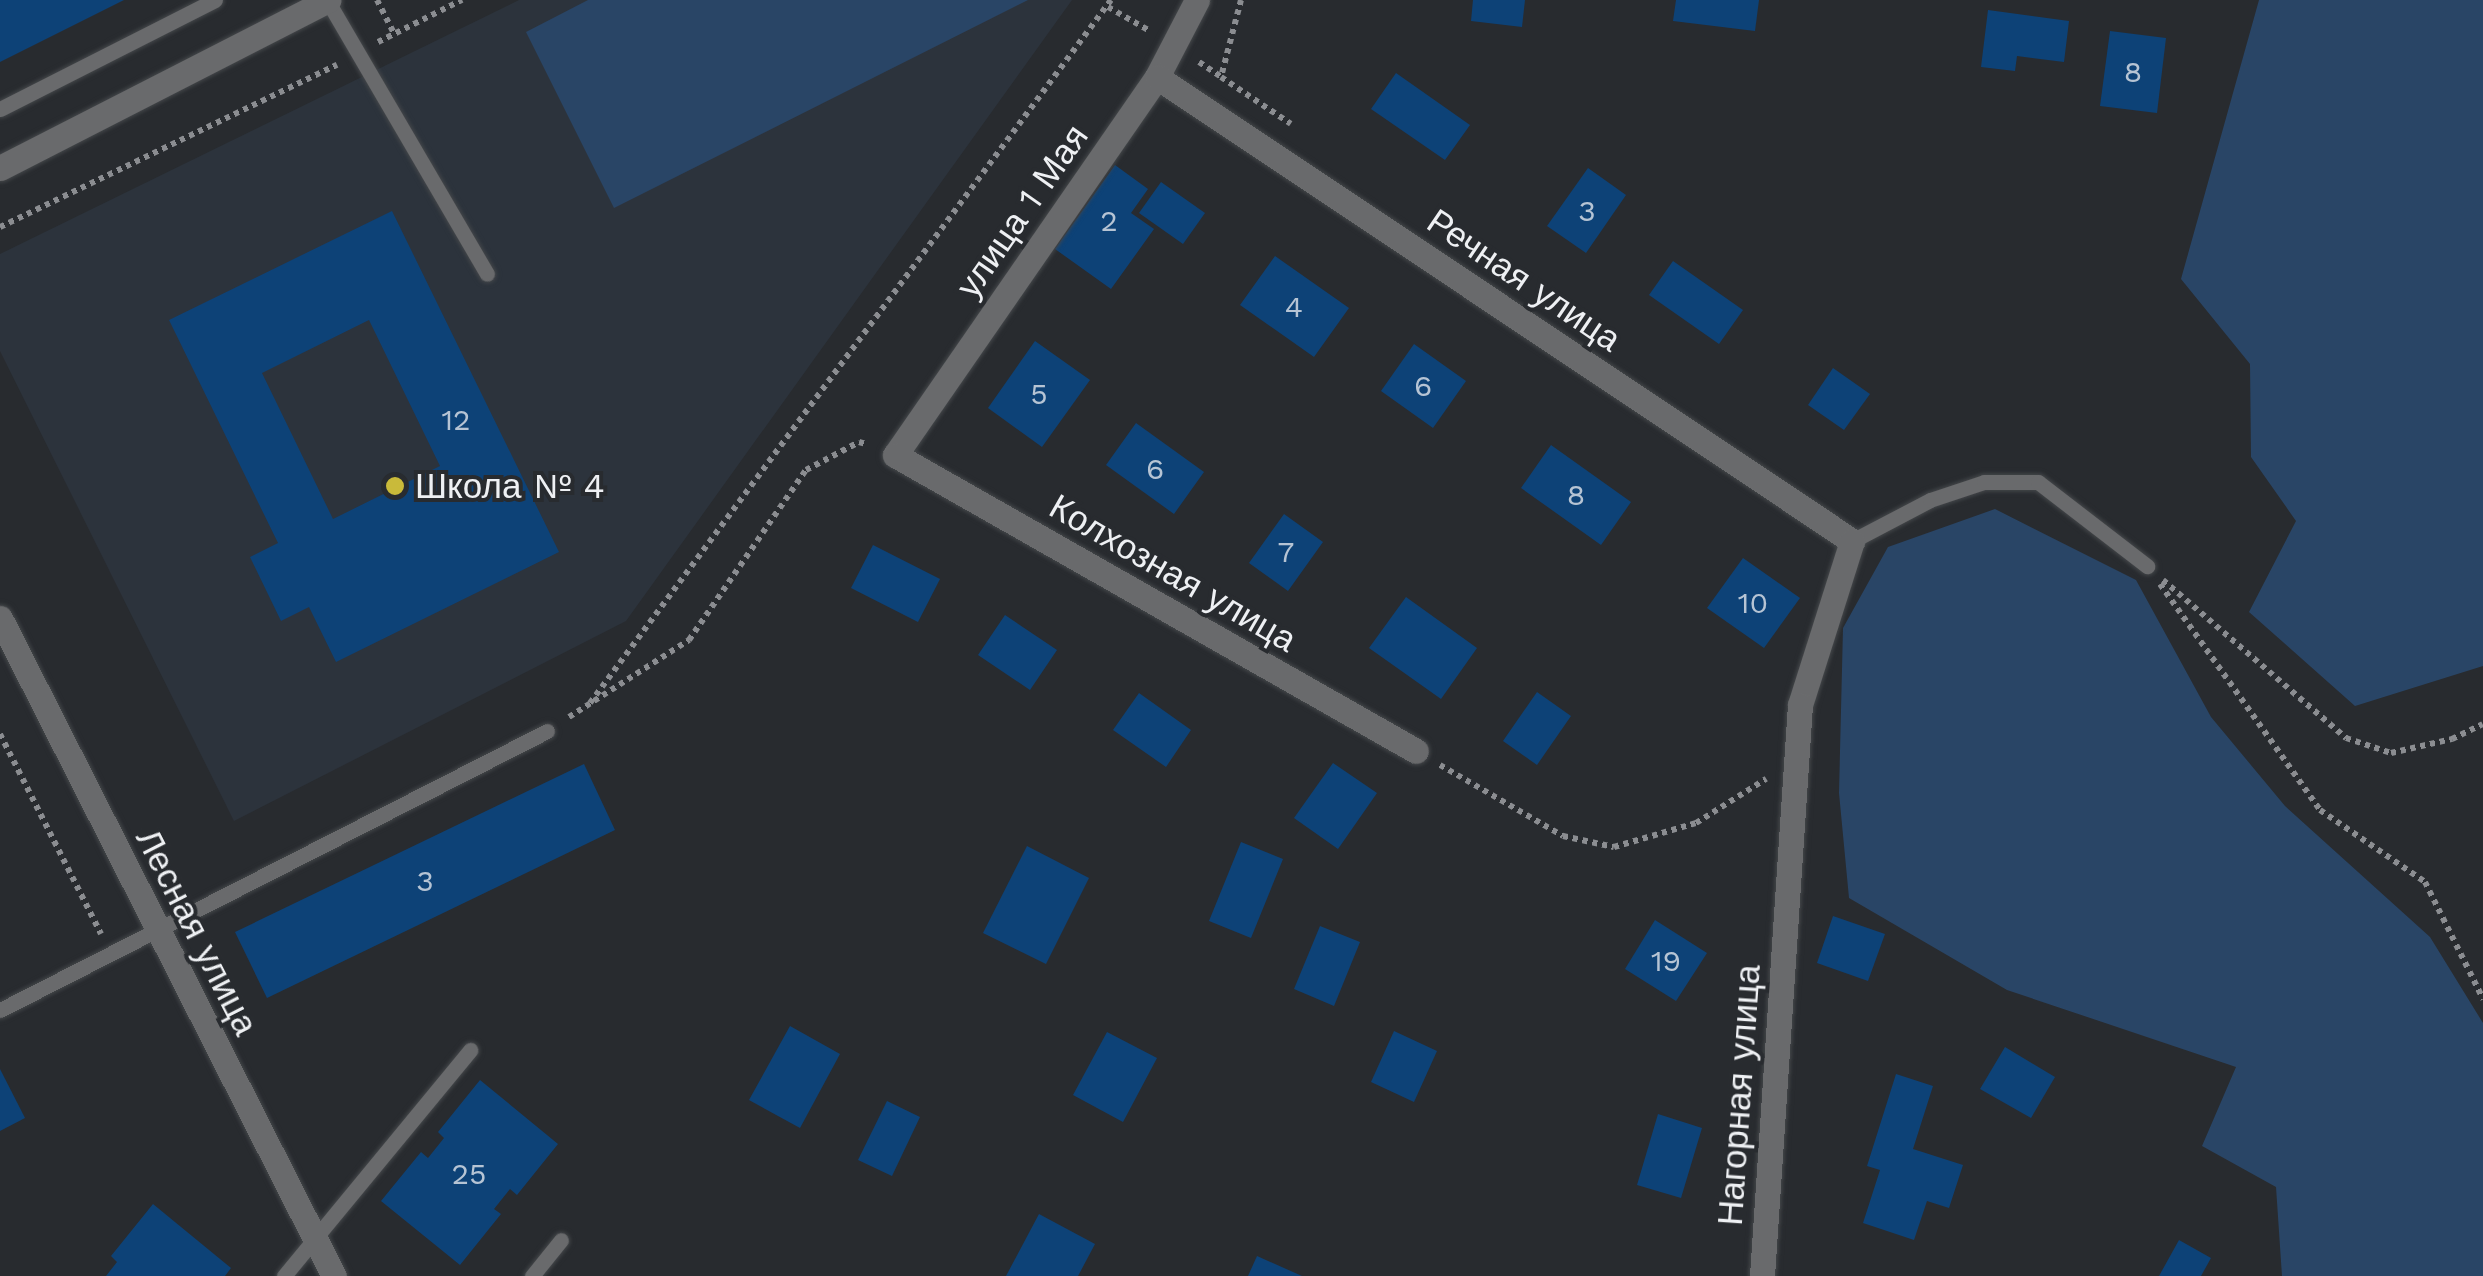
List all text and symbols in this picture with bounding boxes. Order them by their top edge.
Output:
house number: 8 [2124,54,2142,90]
street label: улица 1 Мая [947,116,1097,306]
house number: 3 [1578,193,1596,229]
street label: Речная улица [1419,200,1629,360]
house number: 2 [1100,203,1118,239]
house number: 4 [1285,289,1303,325]
house number: 6 [1414,368,1432,404]
house number: 5 [1030,376,1048,412]
house number: 12 [441,402,471,438]
house number: 6 [1146,451,1164,487]
place label: Школа № 4 [415,465,605,507]
marker: Школа № 4 [384,475,406,497]
house number: 8 [1567,477,1585,513]
street label: Колхозная улица [1042,485,1304,661]
house number: 7 [1278,534,1294,570]
house number: 10 [1738,585,1768,621]
street label: Лесная улица [127,822,267,1042]
house number: 3 [416,863,434,899]
house number: 19 [1651,943,1681,979]
street label: Нагорная улица [1709,963,1769,1227]
house number: 25 [452,1156,486,1192]

